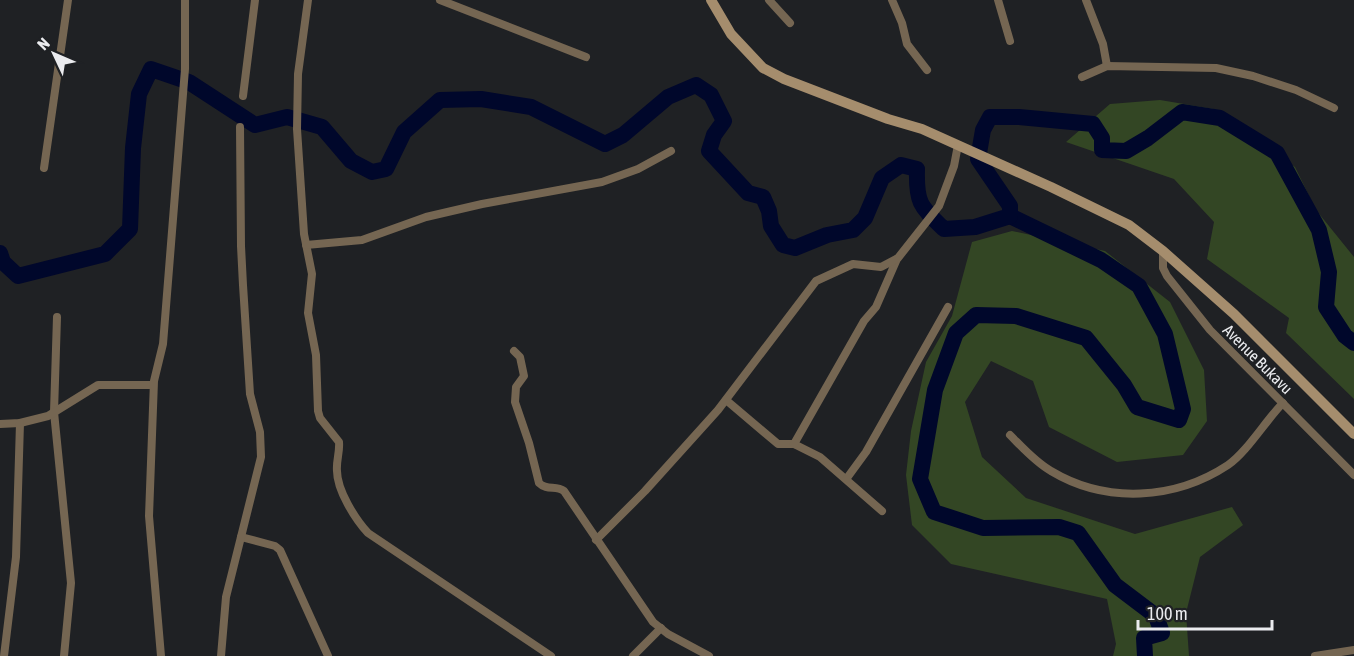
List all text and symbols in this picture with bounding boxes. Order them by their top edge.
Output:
north arrow [24,24,84,84]
text: N [33,34,53,53]
street label: Avenue Bukavu [1220,321,1296,397]
scale bar [1138,593,1272,631]
text: 100 m [1147,603,1188,624]

